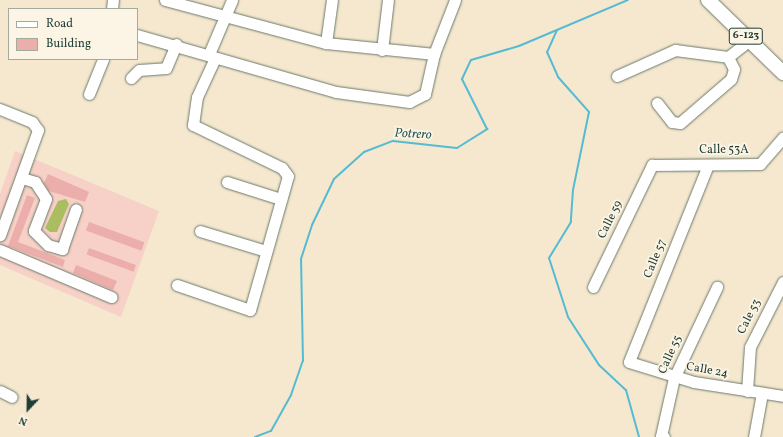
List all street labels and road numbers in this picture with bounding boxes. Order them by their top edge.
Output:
road number: 6-123 [728,27,764,45]
street label: Calle 53A [699,144,749,158]
street label: Calle 59 [596,198,626,242]
street label: Calle 57 [642,237,670,281]
street label: Cale 53 [735,297,765,337]
street label: Calle 55 [656,334,686,376]
street label: Calle 24 [685,360,729,382]

